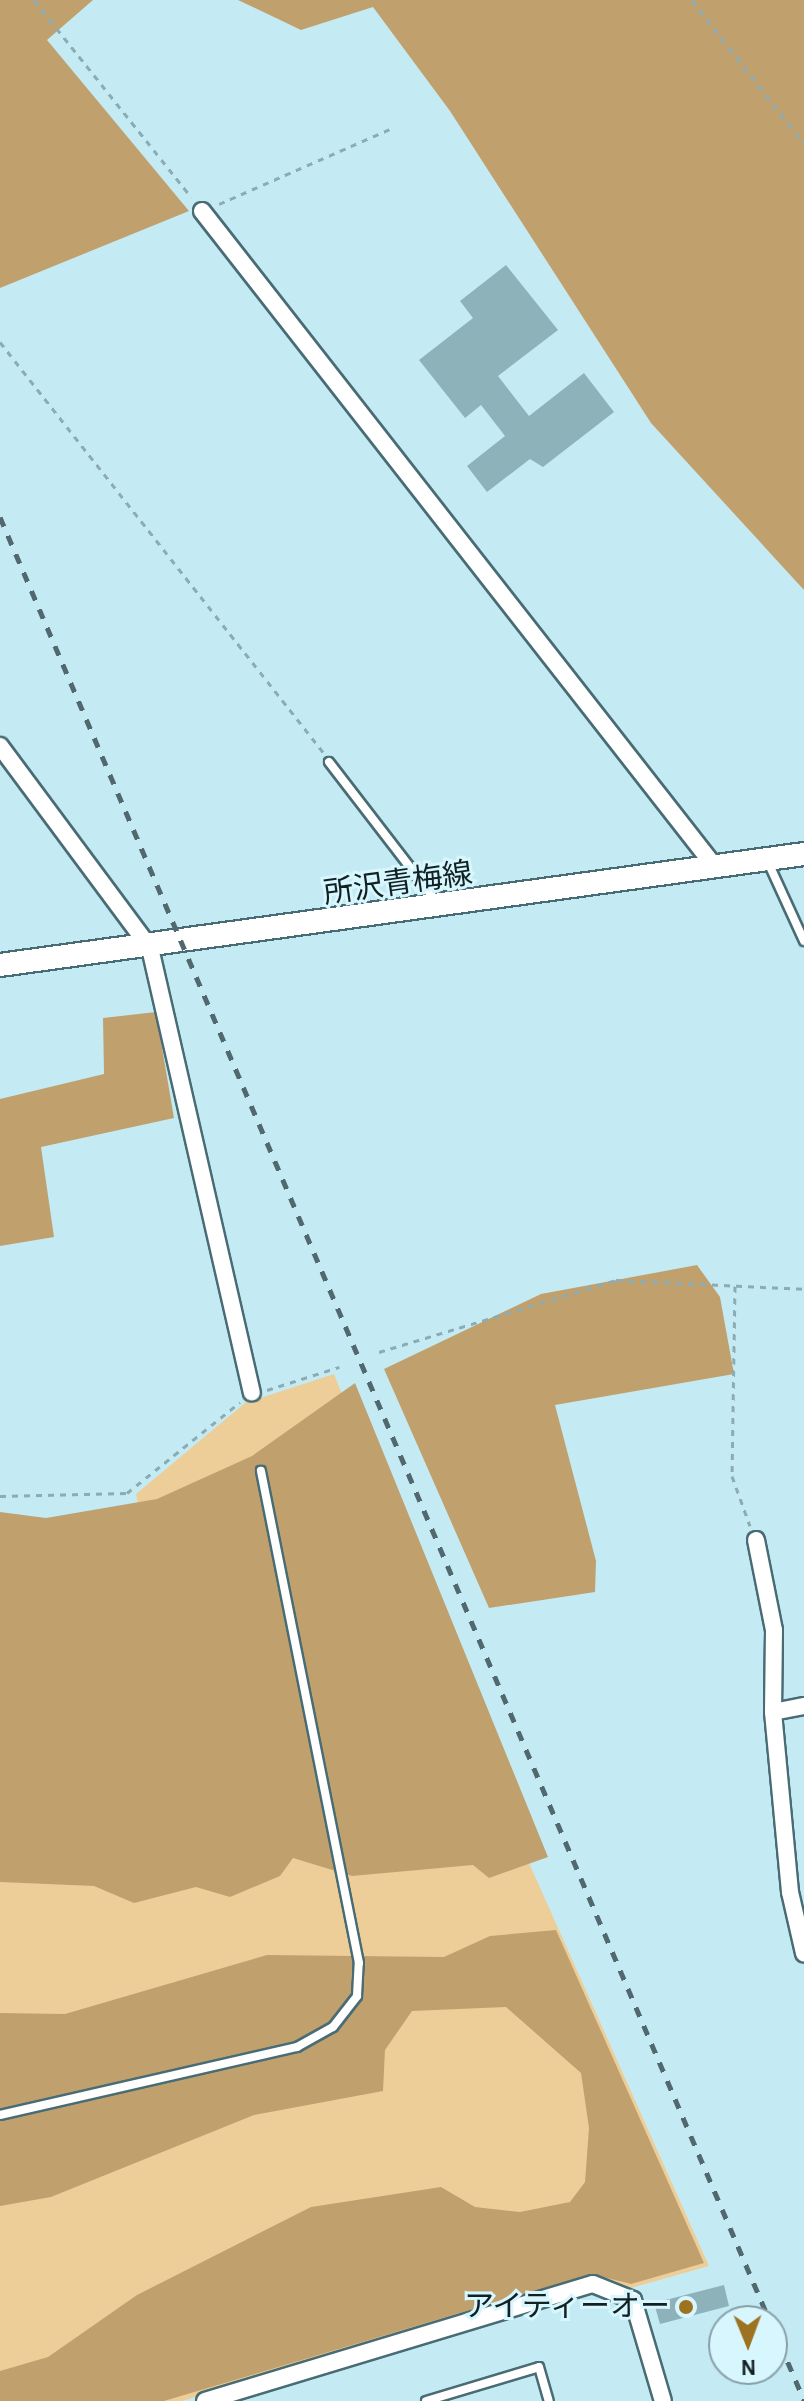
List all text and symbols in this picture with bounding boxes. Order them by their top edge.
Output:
street label: 所沢青梅線 [321,856,475,912]
place label: アイティーオー [460,2289,670,2325]
marker: アイティーオー [677,2298,695,2316]
north arrow [708,2305,788,2385]
text: N [741,2356,756,2378]

